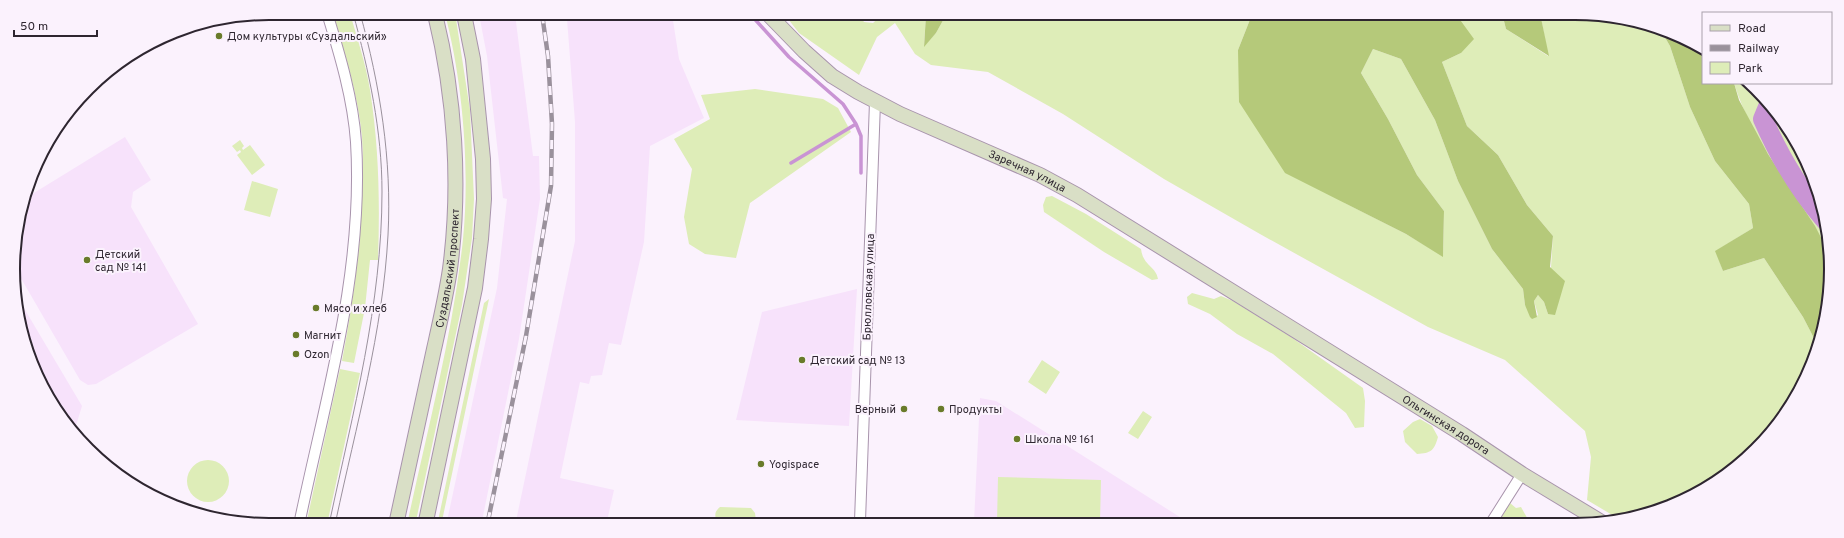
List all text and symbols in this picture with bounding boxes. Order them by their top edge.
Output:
scale bar [14,12,97,38]
legend [1702,12,1832,84]
text: 50 m [20,19,48,35]
text: Road [1738,21,1766,37]
place label: Дом культуры «Суздальский» [227,30,387,44]
marker: Дом культуры «Суздальский» [214,31,224,41]
text: Railway [1738,41,1779,57]
text: Park [1738,61,1763,77]
street label: Заречная улица [986,147,1068,196]
street label: Суздальский проспект [433,208,463,329]
street label: Брюлловская улица [860,233,878,341]
place label: Детский сад № 141 [95,248,147,275]
marker: Детский сад № 141 [82,255,92,265]
place label: Мясо и хлеб [324,302,387,316]
marker: Мясо и хлеб [311,303,321,313]
place label: Магнит [304,329,341,343]
marker: Магнит [291,330,301,340]
place label: Ozon [304,348,330,362]
marker: Ozon [291,349,301,359]
place label: Детский сад № 13 [810,354,905,368]
marker: Детский сад № 13 [797,355,807,365]
street label: Ольгинская дорога [1399,392,1492,458]
place label: Верный [855,403,896,417]
place label: Продукты [949,403,1002,417]
marker: Верный [899,404,909,414]
marker: Продукты [936,404,946,414]
place label: Школа № 161 [1025,433,1094,447]
marker: Школа № 161 [1012,434,1022,444]
place label: Yogispace [769,458,819,472]
marker: Yogispace [756,459,766,469]

